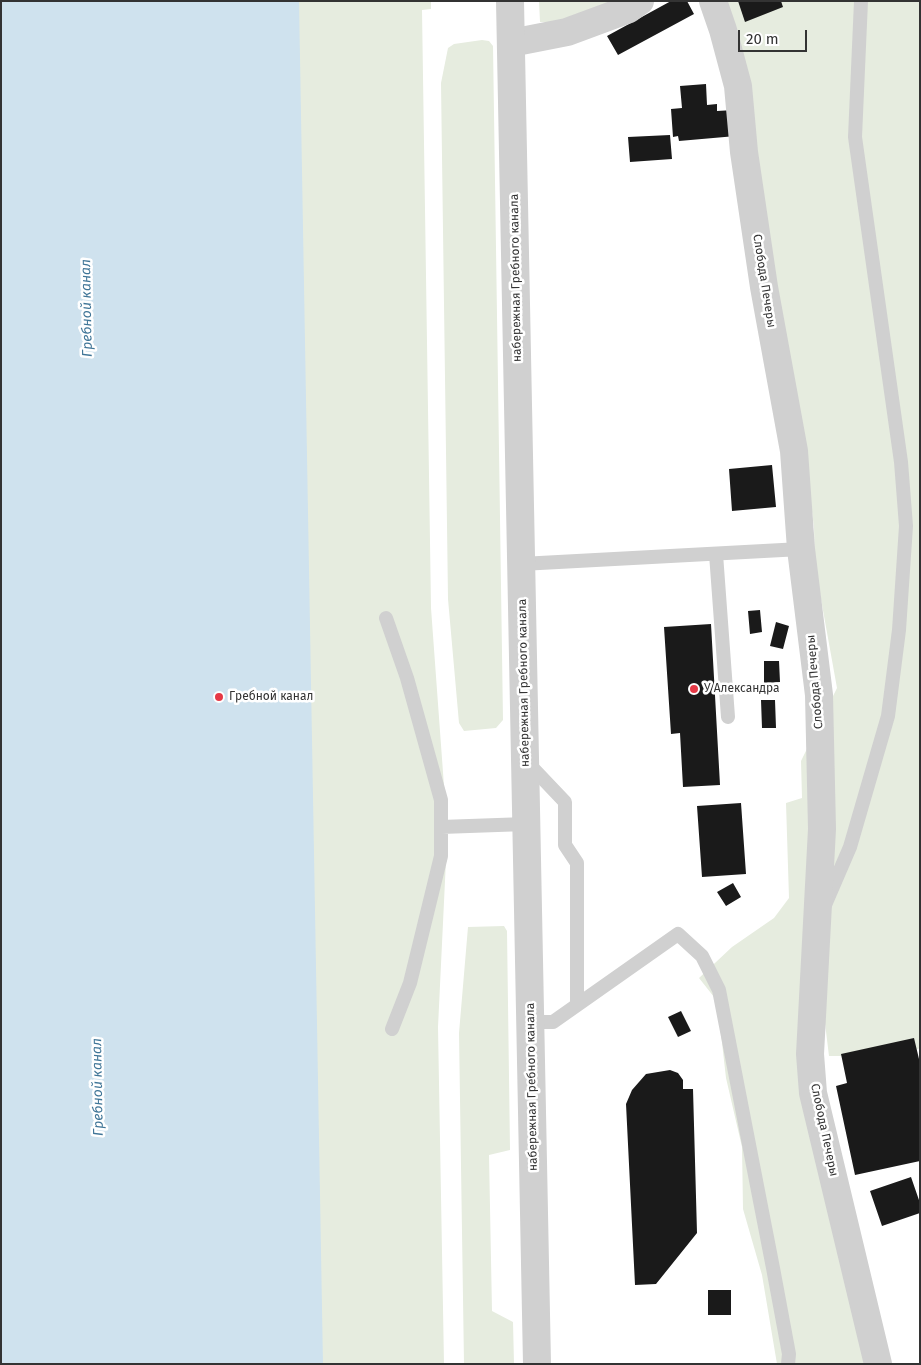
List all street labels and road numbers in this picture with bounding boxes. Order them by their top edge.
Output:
street label: набережная Гребного канала [507,194,525,362]
street label: Слобода Печеры [749,233,779,329]
street label: набережная Гребного канала [515,599,533,767]
street label: Слобода Печеры [804,634,826,730]
street label: набережная Гребного канала [523,1003,541,1171]
street label: Слобода Печеры [807,1082,841,1178]

